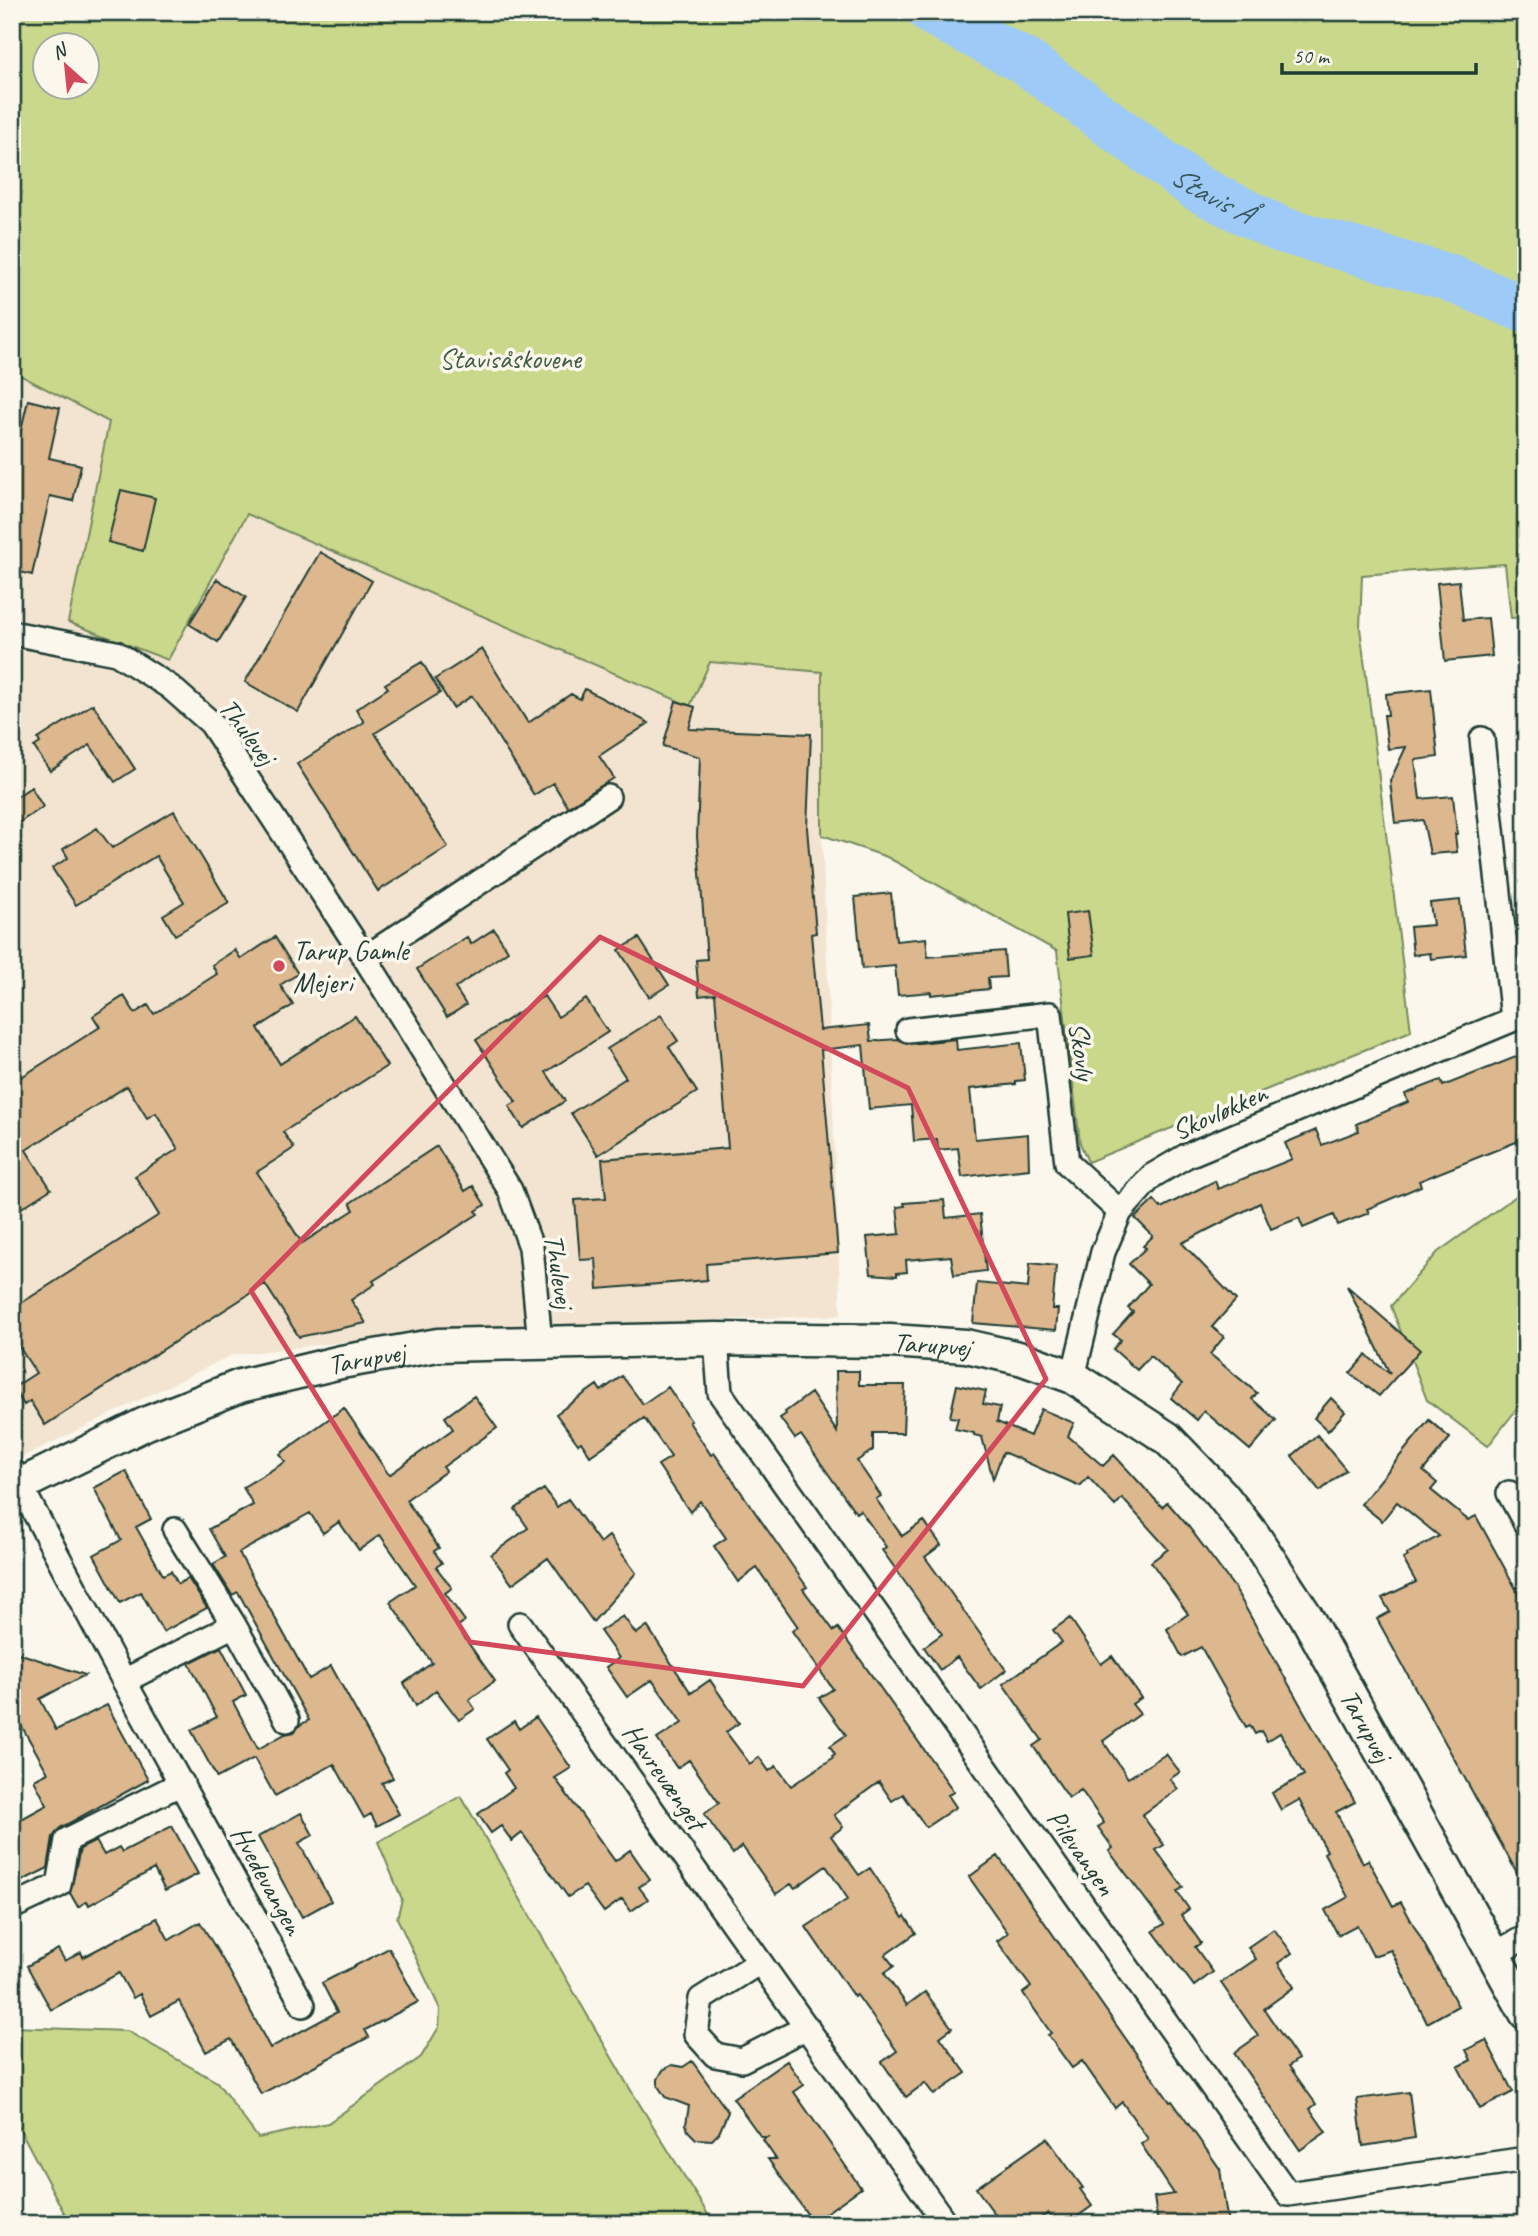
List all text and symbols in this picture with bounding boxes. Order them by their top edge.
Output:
north arrow [32,32,102,102]
scale bar [1282,32,1477,76]
text: N [48,37,72,65]
text: 50 m [1293,43,1331,69]
water label: Stavis Å [1164,157,1268,236]
park label: Stavisåskovene [439,341,583,376]
street label: Thulevej [211,691,286,774]
place label: Tarup Gamle Mejeri [293,933,410,1000]
marker: Tarup Gamle Mejeri [271,958,287,974]
street label: Skovly [1061,1020,1104,1085]
street label: Skovløkken [1166,1075,1273,1148]
street label: Thulevej [536,1231,583,1314]
street label: Tarupvej [892,1324,978,1365]
street label: Tarupvej [324,1334,411,1383]
street label: Tarupvej [1332,1683,1402,1771]
street label: Havrevænget [615,1716,716,1839]
street label: Pilevangen [1039,1802,1124,1903]
street label: Hvedevangen [223,1819,313,1942]

